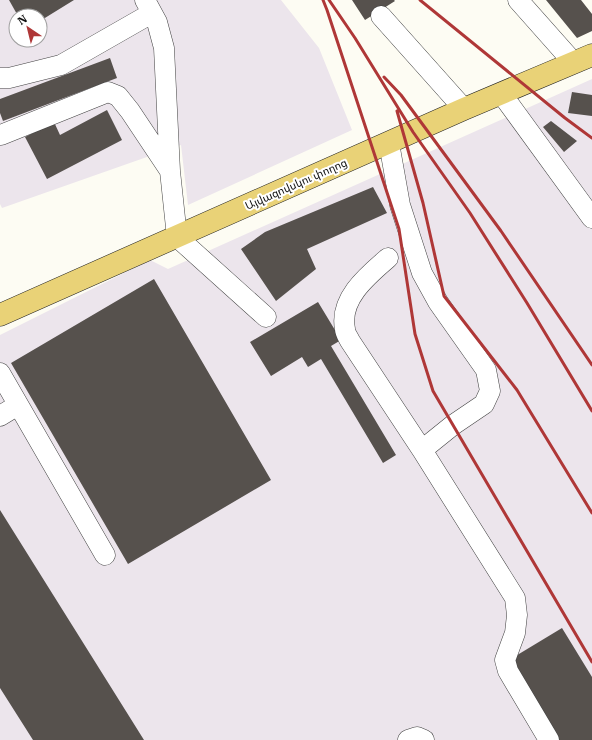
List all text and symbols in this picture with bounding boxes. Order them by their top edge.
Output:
north arrow [8,8,48,48]
text: N [15,11,30,28]
street label: Այվազովսկու փողոց [243,155,349,213]

